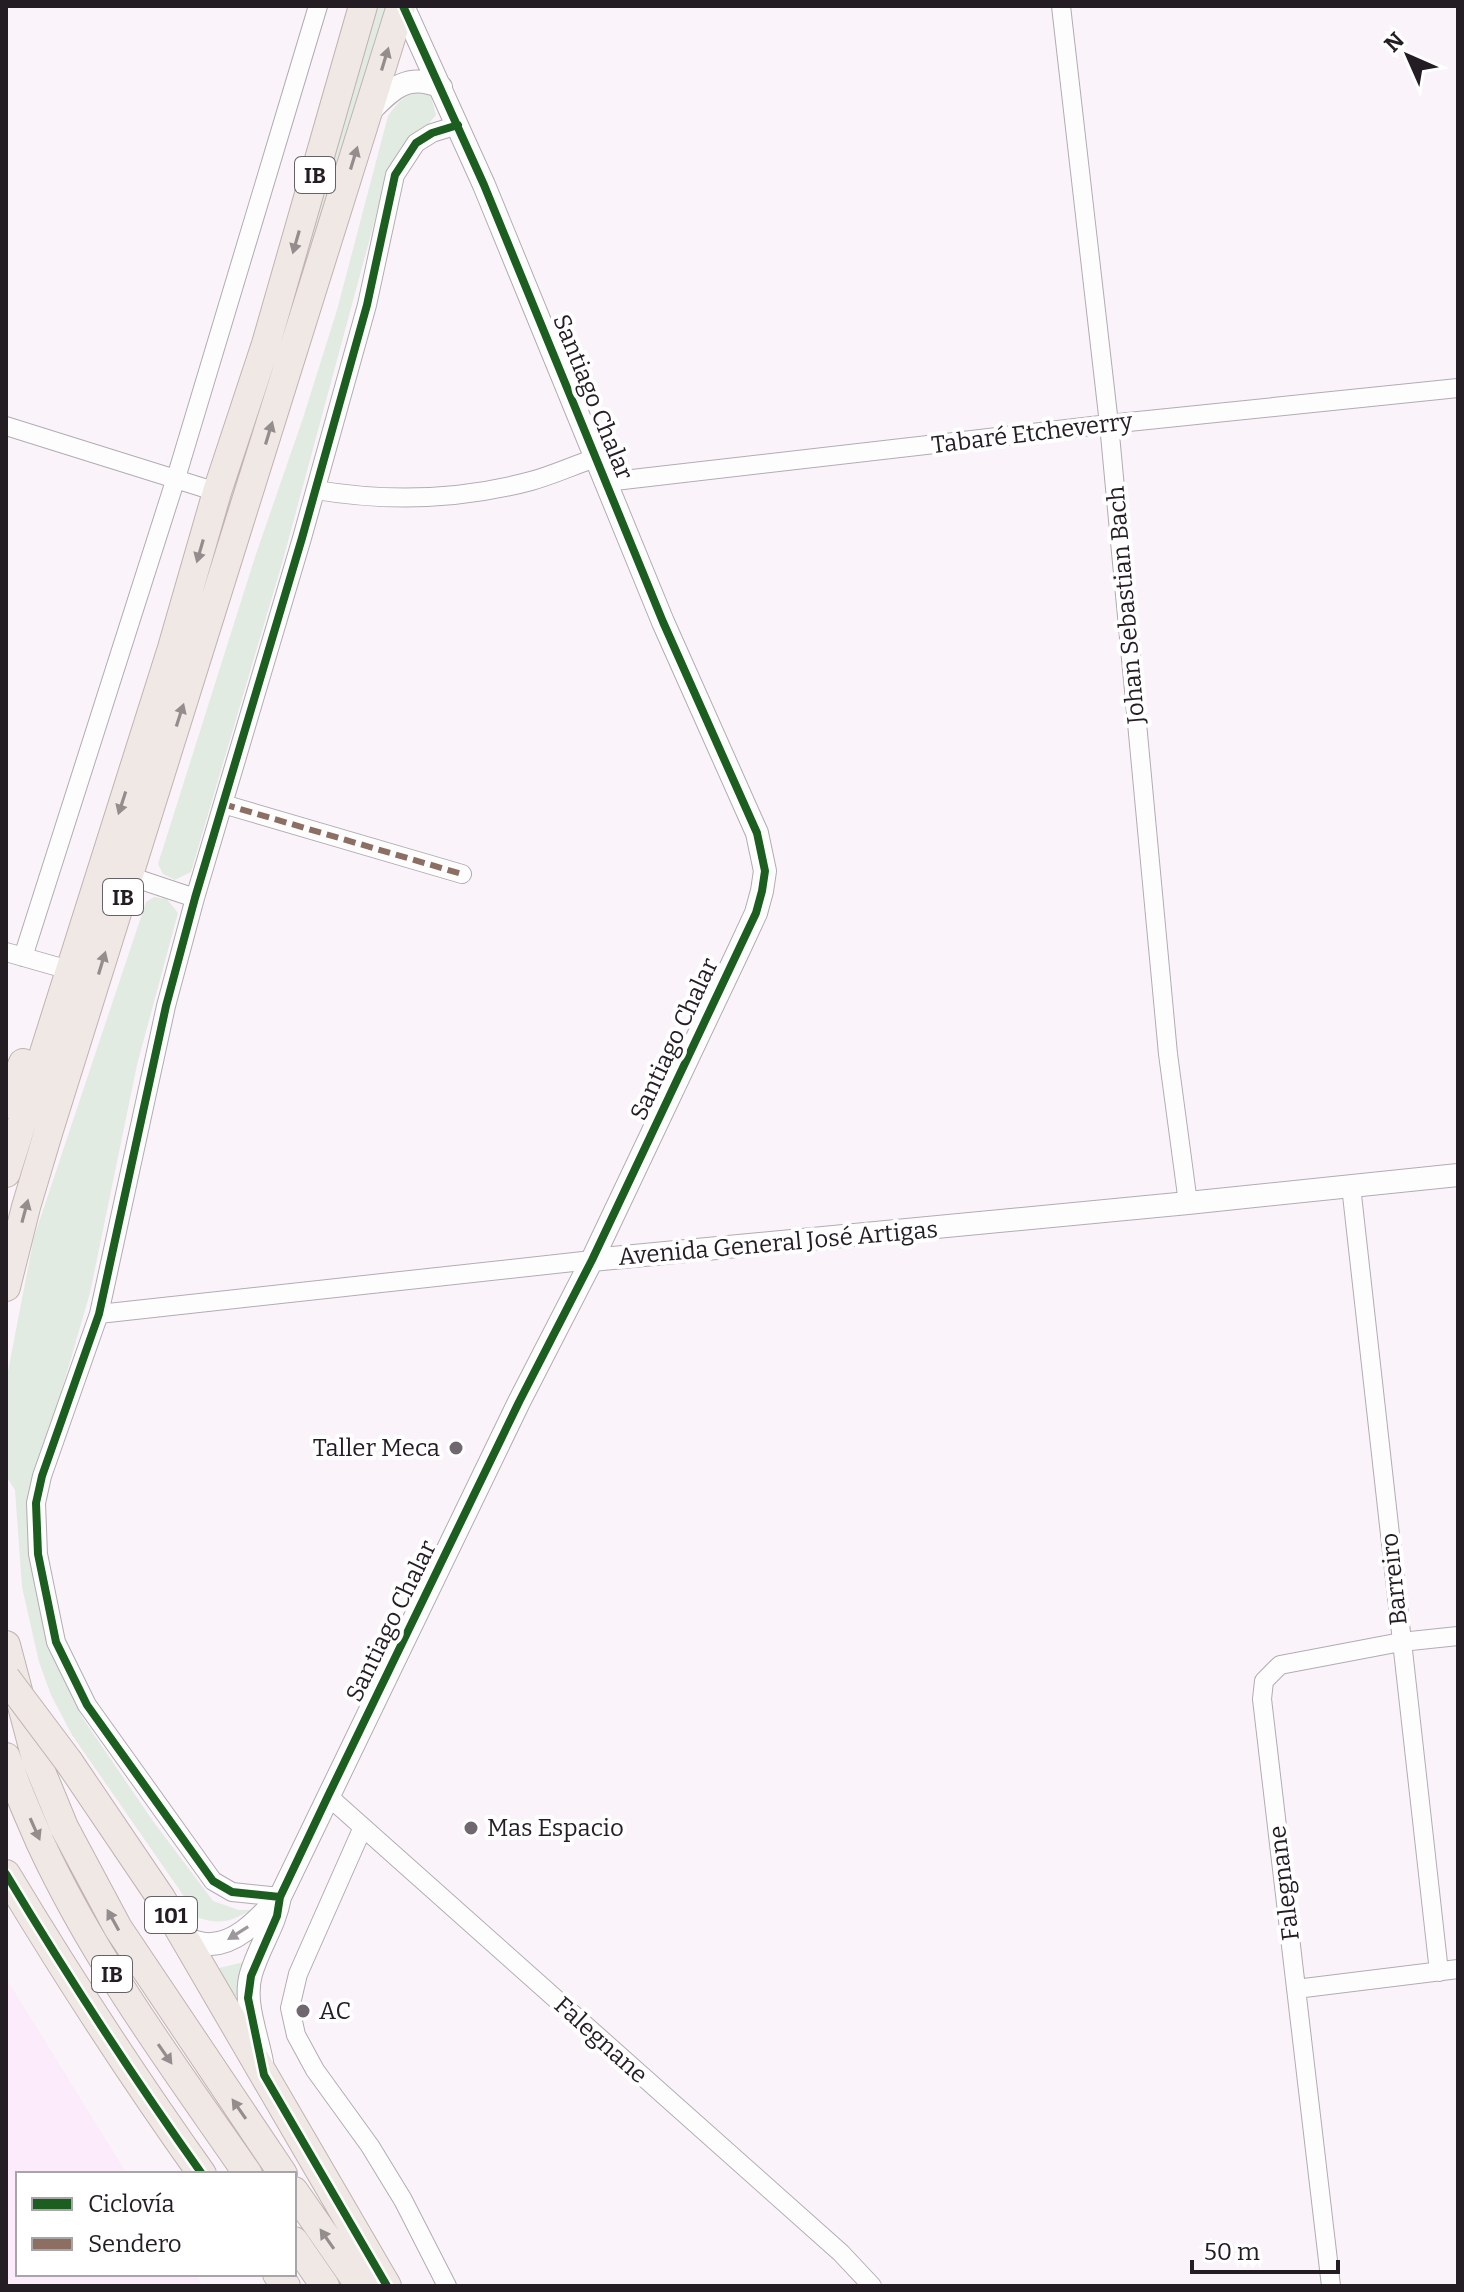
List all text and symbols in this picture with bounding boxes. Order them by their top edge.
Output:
north arrow [1368,16,1448,96]
text: N [1379,27,1410,58]
one-way arrow [379,47,392,71]
one-way arrow [348,146,361,170]
road number: IB [295,157,335,193]
one-way arrow [289,230,301,255]
street label: Santiago Chalar [547,310,639,484]
street label: Tabaré Etcheverry [930,407,1134,459]
one-way arrow [263,421,275,445]
street label: Johan Sebastian Bach [1102,485,1150,726]
one-way arrow [193,539,205,564]
one-way arrow [174,703,187,727]
one-way arrow [116,791,128,815]
road number: IB [103,879,143,915]
one-way arrow [96,950,109,974]
street label: Santiago Chalar [624,953,724,1125]
one-way arrow [20,1199,32,1224]
street label: Avenida General José Artigas [617,1215,939,1271]
place label: Taller Meca [313,1434,440,1462]
marker: Taller Meca [447,1439,465,1457]
street label: Barreiro [1375,1532,1413,1626]
street label: Santiago Chalar [340,1536,442,1706]
place label: Mas Espacio [487,1814,624,1842]
one-way arrow [28,1818,41,1841]
marker: Mas Espacio [462,1819,480,1837]
street label: Falegnane [1263,1824,1305,1942]
road number: 101 [145,1897,197,1933]
one-way arrow [107,1908,120,1931]
one-way arrow [228,1926,249,1941]
road number: IB [92,1956,132,1992]
street label: Falegnane [549,1991,653,2089]
place label: AC [319,1997,351,2025]
marker: AC [294,2002,312,2020]
one-way arrow [157,2043,172,2064]
one-way arrow [232,2099,247,2120]
legend [16,2172,296,2276]
text: Ciclovía [88,2190,175,2218]
scale bar [1192,2224,1338,2274]
one-way arrow [320,2228,335,2249]
text: Sendero [88,2230,182,2258]
text: 50 m [1204,2238,1260,2266]

